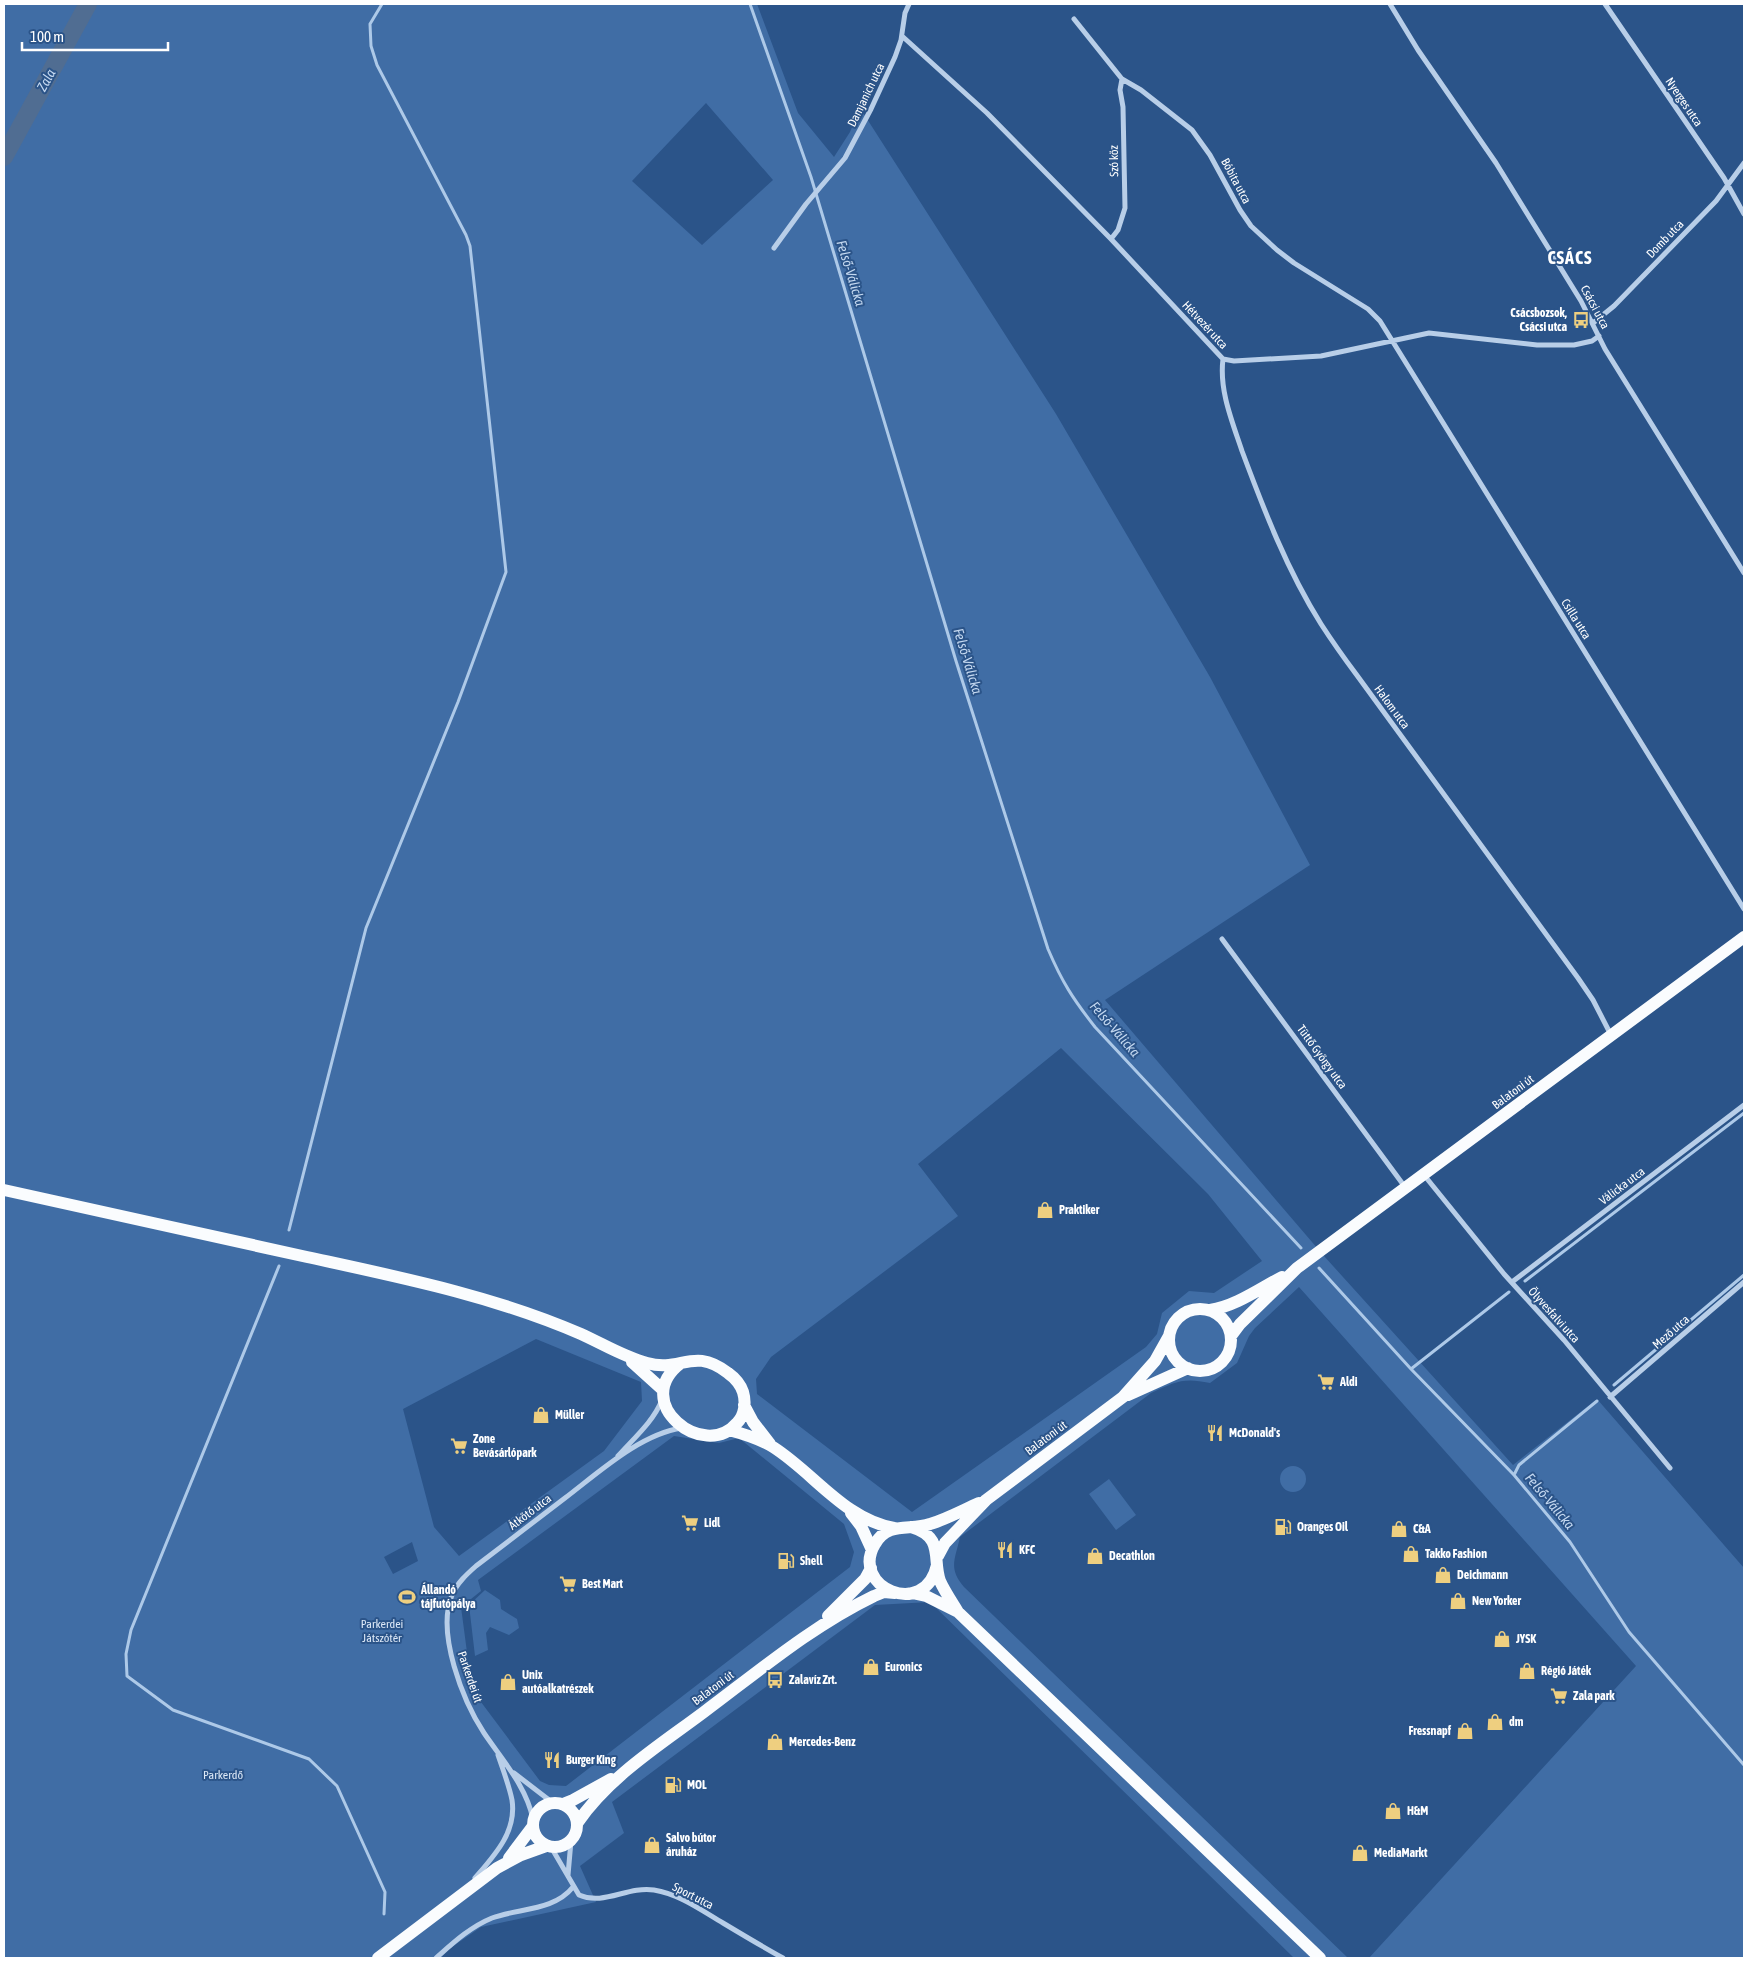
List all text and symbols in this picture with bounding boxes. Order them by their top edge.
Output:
scale bar [22,20,169,52]
text: 100 m [30,28,64,45]
street label: Damjanich utca [845,61,887,129]
water label: Zala [33,66,59,94]
street label: Nyerges utca [1663,75,1705,129]
street label: Szó köz [1107,144,1121,177]
street label: Bóbita utca [1218,156,1254,206]
street label: Domb utca [1643,217,1687,261]
water label: Felső-Válicka [833,238,869,308]
district label: CSÁCS [1547,247,1593,268]
street label: Csácsi utca [1578,283,1612,331]
street label: Hétvezér utca [1179,298,1231,352]
place label: Csácsbozsok, Csácsi utca [1510,306,1567,334]
bus stop icon: Csácsbozsok, Csácsi utca [1571,310,1591,330]
street label: Csilla utca [1558,596,1594,642]
water label: Felső-Válicka [950,626,986,696]
street label: Halom utca [1371,682,1413,732]
water label: Felső-Válicka [1087,998,1144,1060]
street label: Tüttő György utca [1294,1022,1350,1092]
street label: Balatoni út [1489,1071,1537,1112]
street label: Válicka utca [1597,1164,1647,1208]
shop icon: Praktiker [1035,1200,1055,1220]
place label: Praktiker [1059,1203,1100,1217]
street label: Ölyvesfalvi utca [1525,1284,1583,1346]
street label: Mező utca [1650,1312,1692,1352]
supermarket icon: Aldi [1316,1372,1336,1392]
place label: Aldi [1339,1375,1358,1389]
shop icon: Müller [531,1405,551,1425]
place label: Müller [555,1408,585,1422]
street label: Balatoni út [1022,1417,1070,1458]
restaurant icon: McDonald's [1205,1423,1225,1443]
place label: McDonald's [1229,1426,1281,1440]
place label: Zone Bevásárlópark [473,1432,537,1460]
supermarket icon: Zone Bevásárlópark [449,1436,469,1456]
water label: Felső-Válicka [1522,1470,1578,1533]
street label: Átkötő utca [506,1491,554,1533]
supermarket icon: Lidl [680,1513,700,1533]
place label: Lidl [704,1516,721,1530]
fuel station icon: Oranges Oil [1273,1517,1293,1537]
shop icon: C&A [1389,1519,1409,1539]
place label: Oranges Oil [1297,1520,1349,1534]
place label: C&A [1413,1522,1431,1536]
restaurant icon: KFC [995,1540,1015,1560]
place label: KFC [1019,1543,1036,1557]
shop icon: Takko Fashion [1401,1544,1421,1564]
shop icon: Decathlon [1085,1546,1105,1566]
place label: Takko Fashion [1425,1547,1487,1561]
place label: Decathlon [1109,1549,1155,1563]
fuel station icon: Shell [776,1551,796,1571]
place label: Shell [800,1554,823,1568]
shop icon: Deichmann [1433,1565,1453,1585]
place label: Deichmann [1457,1568,1508,1582]
supermarket icon: Best Mart [558,1574,578,1594]
place label: Best Mart [582,1577,624,1591]
place label: Állandó tájfutópálya [420,1582,476,1611]
sports icon: Állandó tájfutópálya [397,1587,417,1607]
shop icon: New Yorker [1448,1591,1468,1611]
place label: New Yorker [1472,1594,1522,1608]
park label: Parkerdei Játszótér [361,1617,403,1645]
shop icon: JYSK [1492,1629,1512,1649]
place label: JYSK [1515,1632,1536,1646]
street label: Parkerdei út [455,1649,486,1705]
shop icon: Euronics [861,1657,881,1677]
place label: Euronics [885,1660,923,1674]
shop icon: Régió Játék [1517,1661,1537,1681]
place label: Régió Játék [1541,1664,1592,1678]
street label: Balatoni út [689,1667,737,1708]
place label: Unix autóalkatrészek [522,1668,594,1696]
bus stop icon: Zalavíz Zrt. [765,1670,785,1690]
shop icon: Unix autóalkatrészek [498,1672,518,1692]
place label: Zalavíz Zrt. [789,1673,837,1687]
supermarket icon: Zala park [1549,1686,1569,1706]
place label: Zala park [1573,1689,1615,1703]
shop icon: dm [1485,1712,1505,1732]
place label: dm [1509,1715,1524,1729]
shop icon: Fressnapf [1455,1721,1475,1741]
place label: Fressnapf [1409,1724,1452,1738]
shop icon: Mercedes-Benz [765,1732,785,1752]
place label: Mercedes-Benz [789,1735,856,1749]
restaurant icon: Burger King [542,1750,562,1770]
place label: Burger King [566,1753,617,1767]
park label: Parkerdő [203,1768,243,1782]
fuel station icon: MOL [663,1775,683,1795]
place label: MOL [687,1778,707,1792]
shop icon: H&M [1383,1801,1403,1821]
place label: H&M [1407,1804,1428,1818]
place label: Salvo bútor áruház [666,1831,716,1859]
shop icon: Salvo bútor áruház [642,1835,662,1855]
shop icon: MediaMarkt [1350,1843,1370,1863]
place label: MediaMarkt [1374,1846,1428,1860]
street label: Sport utca [670,1880,716,1912]

